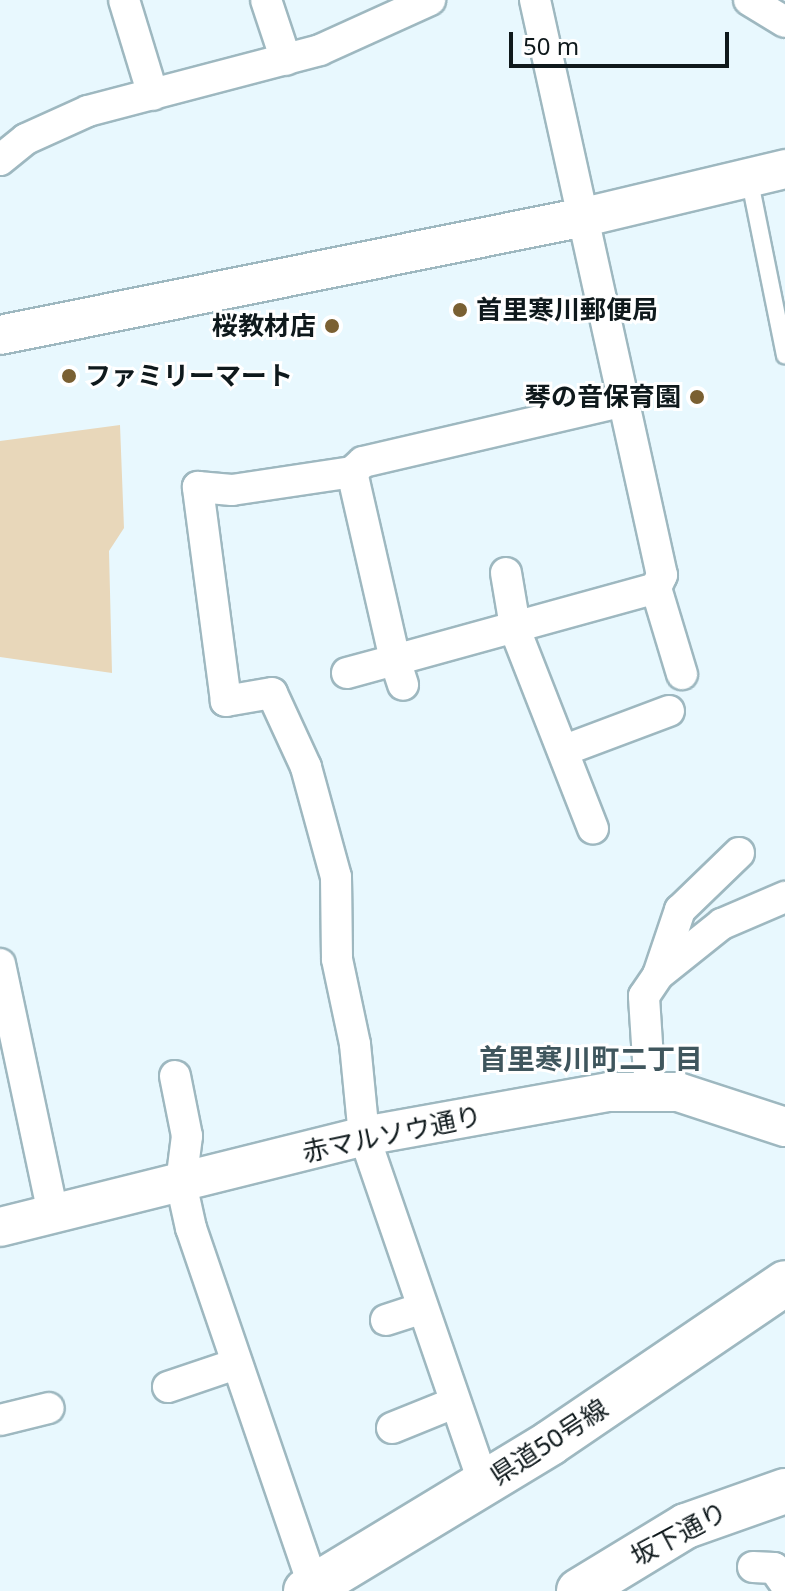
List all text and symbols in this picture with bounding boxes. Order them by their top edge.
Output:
scale bar [513,16,733,66]
text: 50 m [523,29,579,62]
place label: 首里寒川郵便局 [476,294,658,326]
marker: 首里寒川郵便局 [451,301,469,319]
place label: 桜教材店 [212,310,316,342]
marker: 桜教材店 [323,317,341,335]
place label: ファミリーマート [85,360,293,392]
marker: ファミリーマート [60,367,78,385]
place label: 琴の音保育園 [525,381,681,413]
marker: 琴の音保育園 [688,388,706,406]
district label: 首里寒川町二丁目 [479,1041,703,1075]
street label: 赤マルソウ通り [300,1100,484,1168]
street label: 県道50号線 [484,1392,614,1492]
street label: 坂下通り [626,1496,732,1572]

